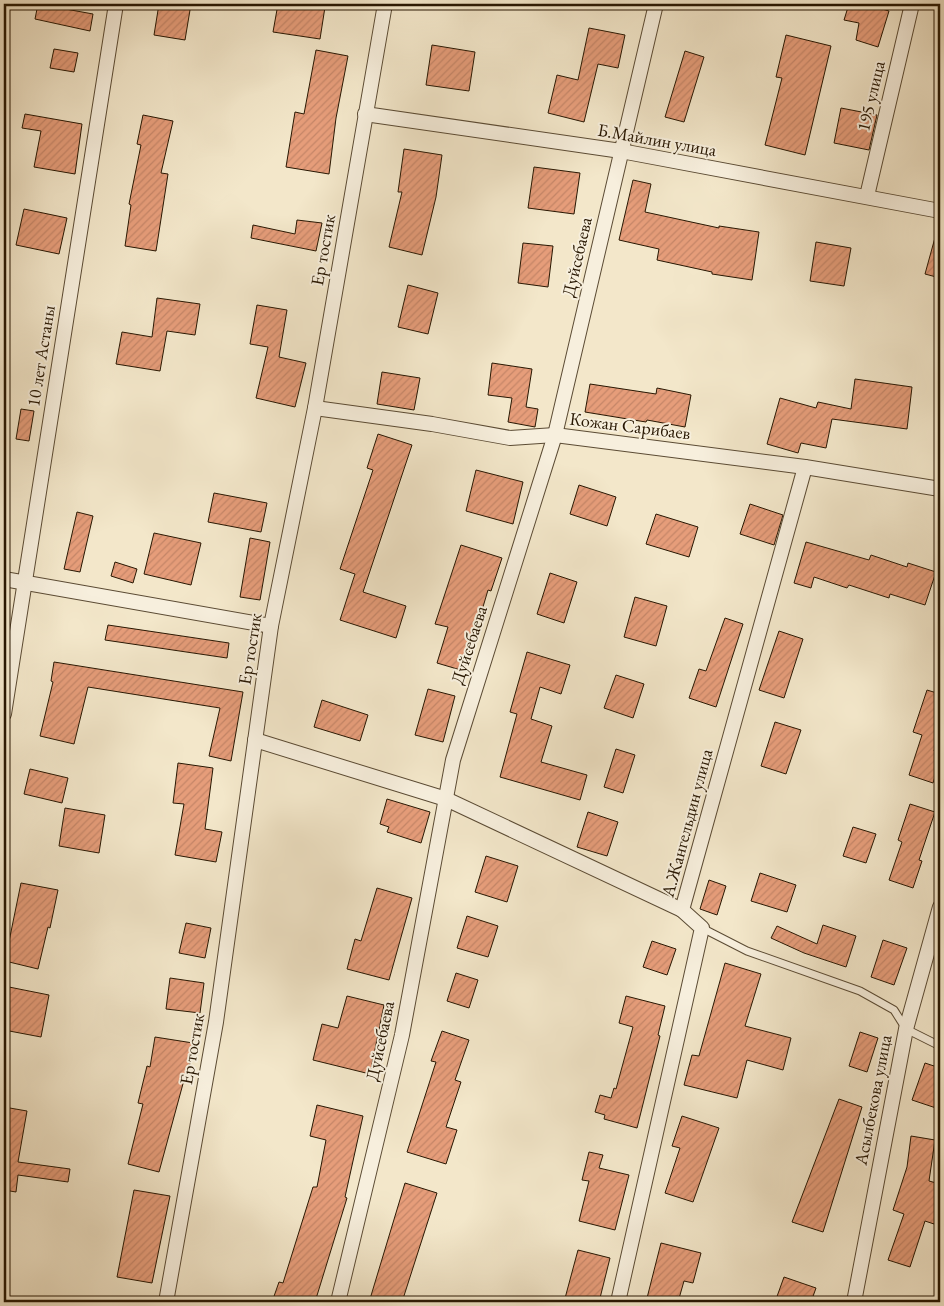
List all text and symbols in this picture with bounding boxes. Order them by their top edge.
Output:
street label: 195 улица [851,58,890,133]
street label: Б.Майлин улица [596,118,719,161]
street label: Ер тостик [305,212,340,287]
street label: Дуйсебаева [556,214,597,299]
street label: 10 лет Астаны [21,304,60,408]
street label: Кожан Сарибаев [568,407,692,444]
street label: Дуйсебаева [445,602,492,687]
street label: Ер тостик [233,611,267,686]
street label: А.Жангельдин улица [655,745,718,901]
street label: Дуйсебаева [360,998,399,1083]
street label: Ер тостик [174,1011,209,1086]
street label: Асылбекова улица [848,1032,897,1168]

